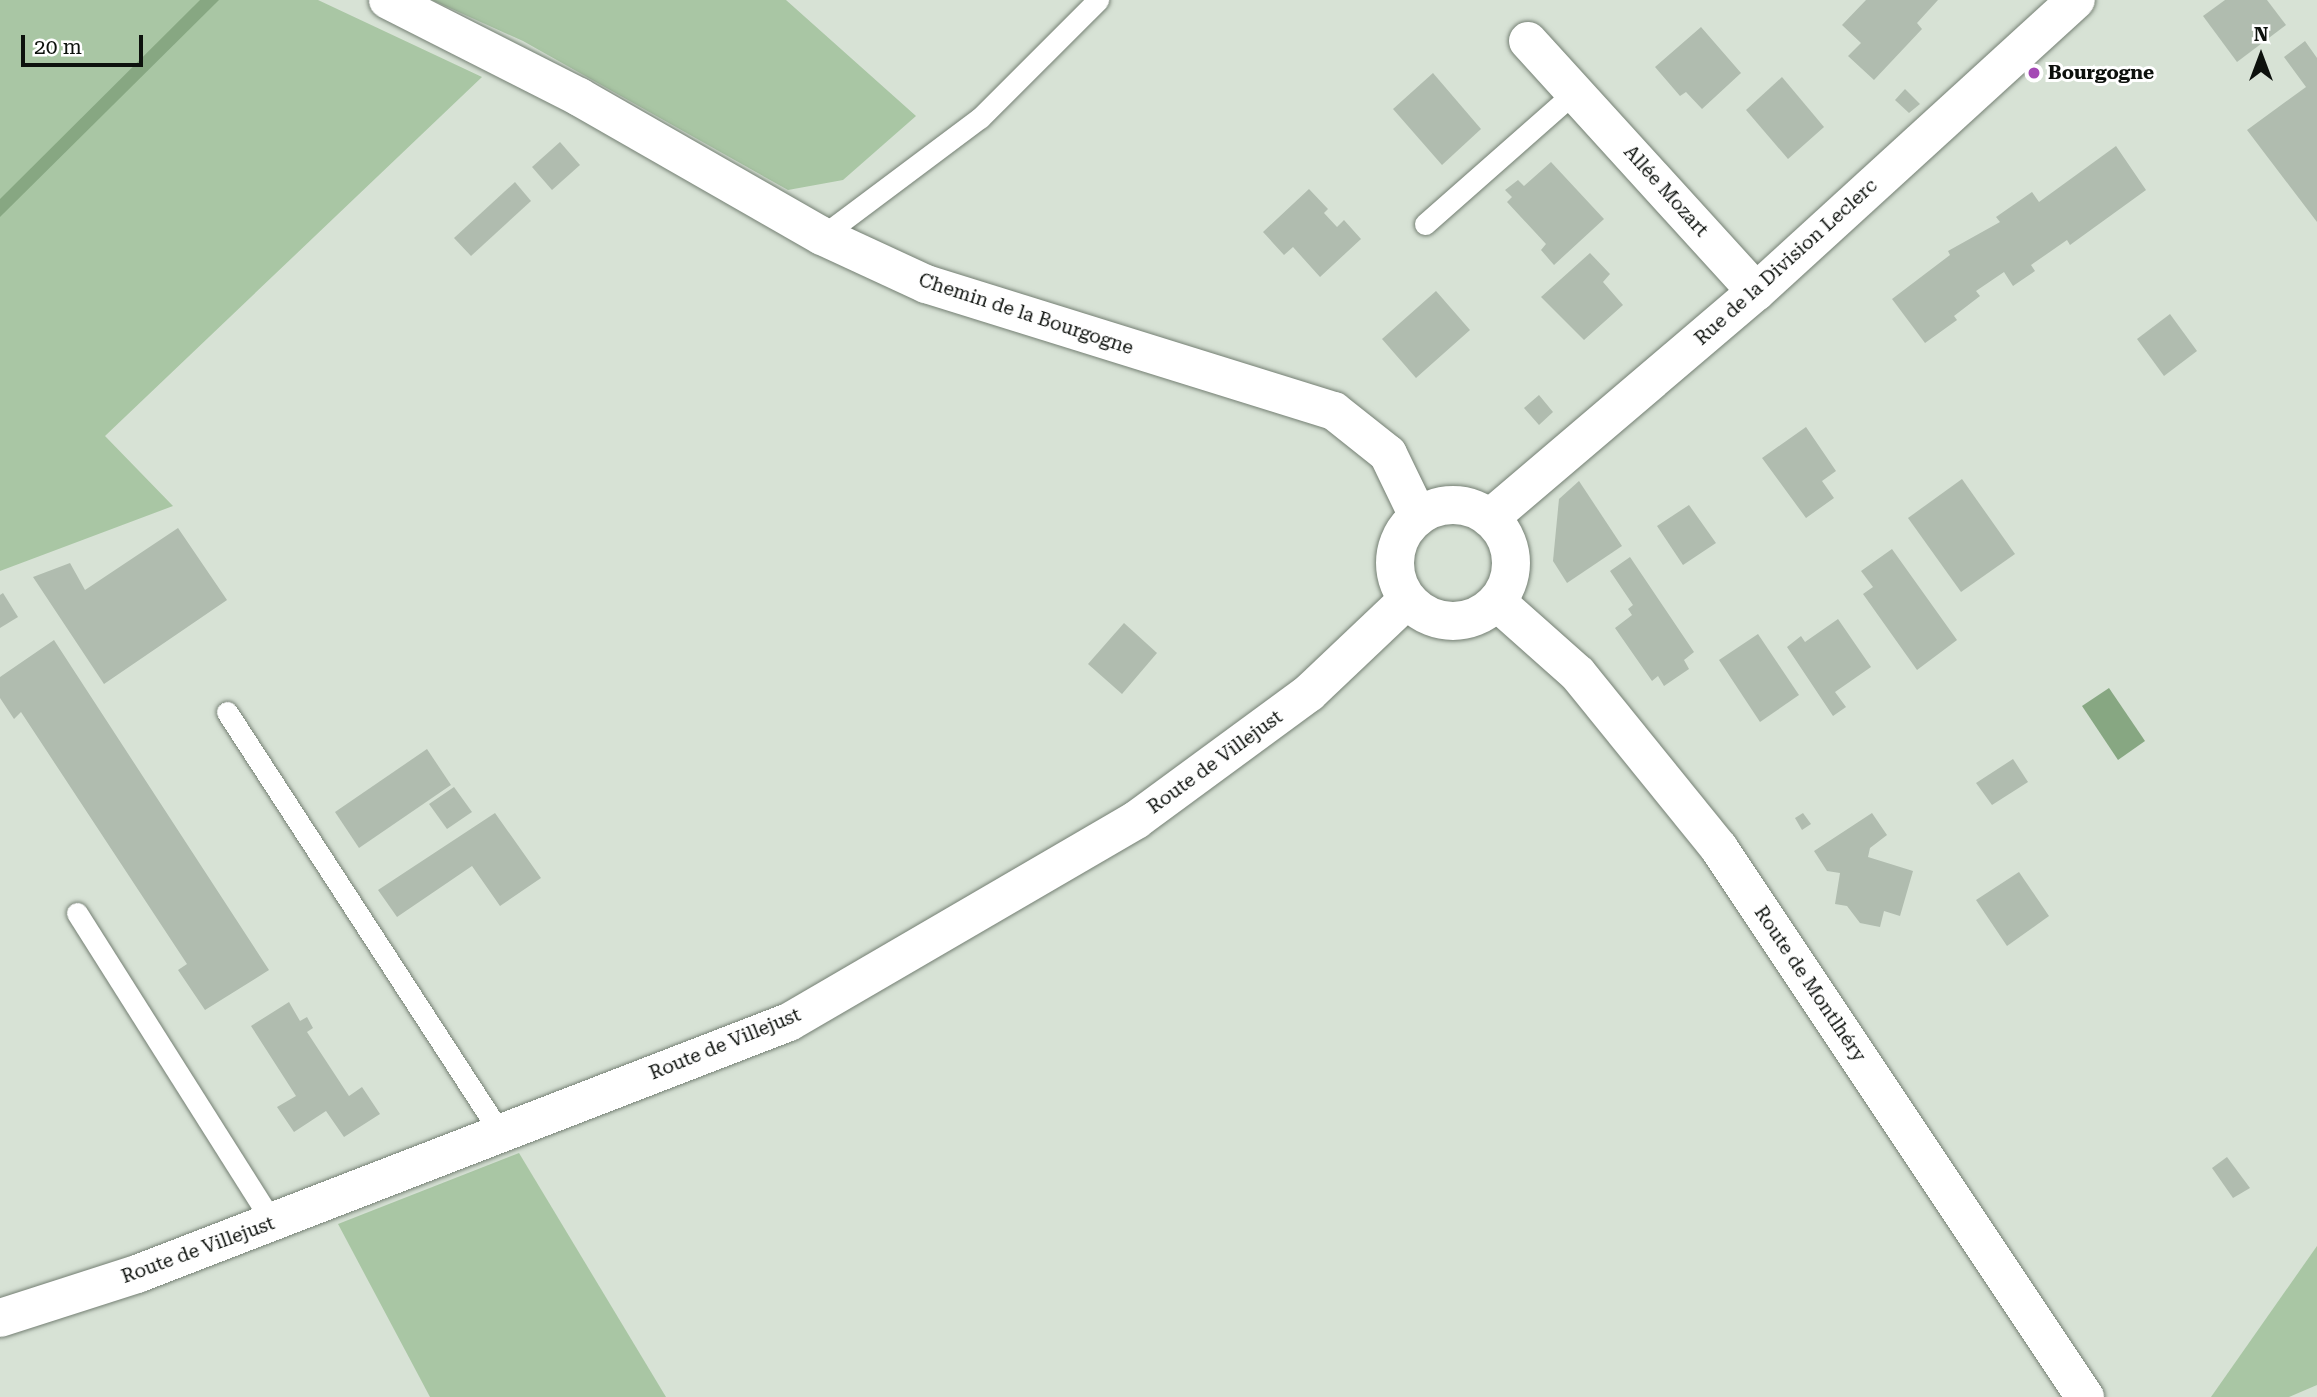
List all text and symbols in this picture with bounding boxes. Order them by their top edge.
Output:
scale bar [24,21,147,65]
north arrow [2226,21,2296,91]
text: N [2254,23,2268,46]
text: 20 m [34,35,82,59]
place label: Bourgogne [2048,62,2154,84]
marker: Bourgogne [2026,65,2042,81]
street label: Allée Mozart [1619,141,1713,241]
street label: Rue de la Division Leclerc [1690,174,1882,350]
street label: Chemin de la Bourgogne [916,268,1136,360]
street label: Route de Villejust [1143,705,1287,819]
street label: Route de Montlhéry [1749,902,1871,1066]
street label: Route de Villejust [646,1003,804,1085]
street label: Route de Villejust [118,1212,278,1288]

